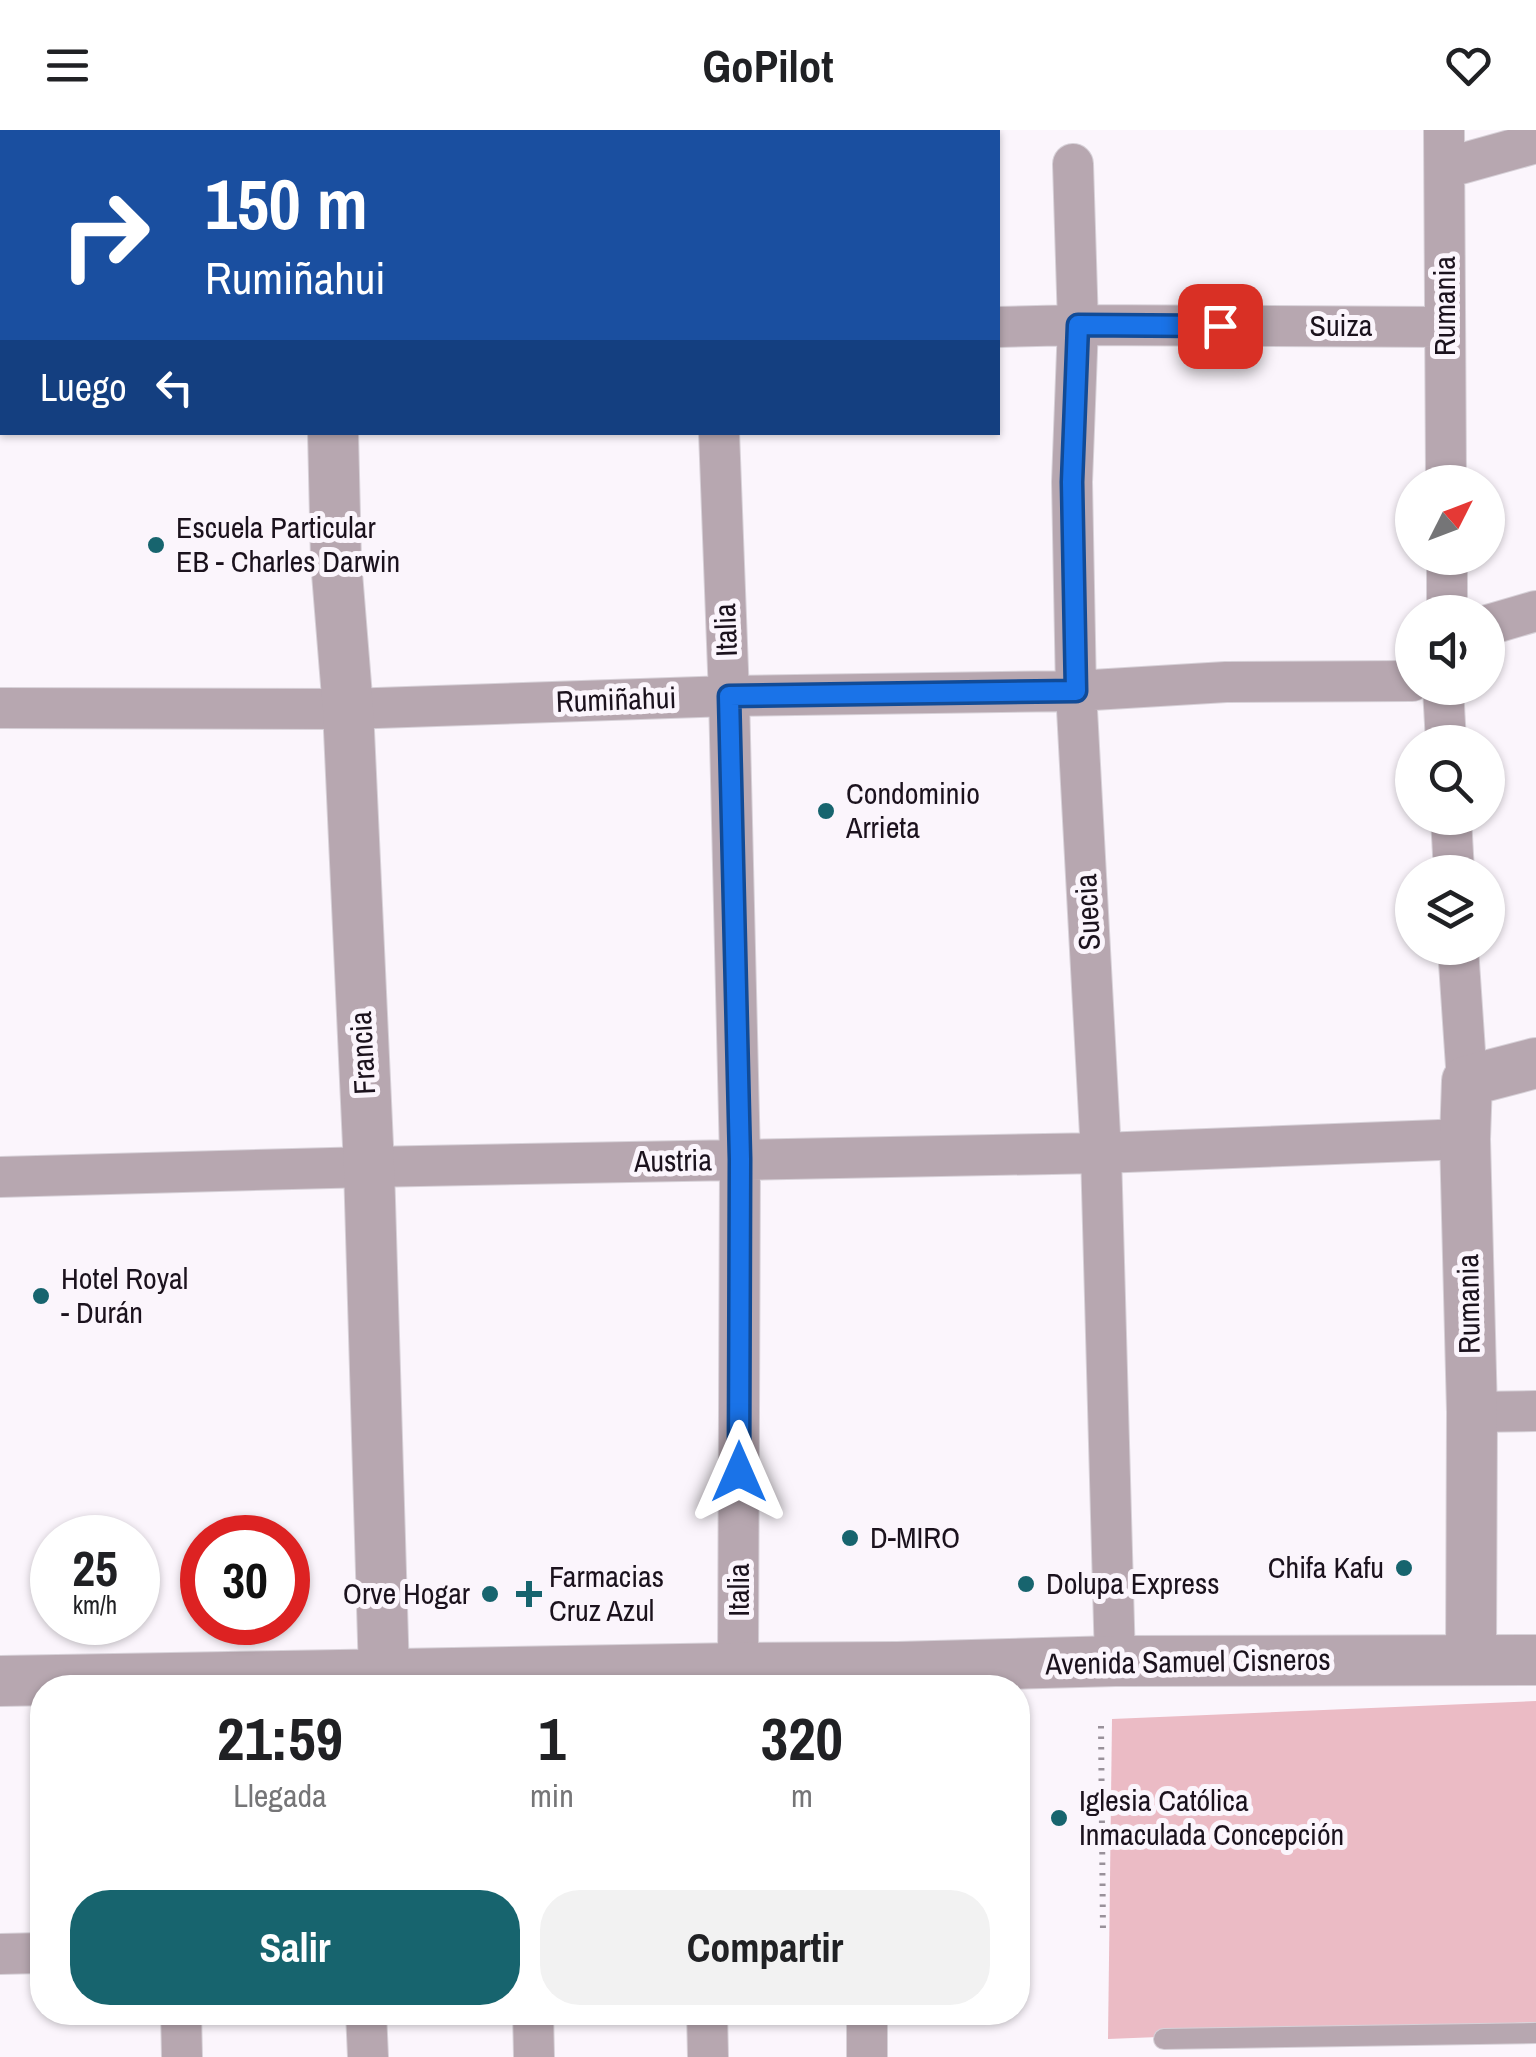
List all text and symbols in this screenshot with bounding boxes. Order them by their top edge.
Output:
text: GoPilot [702,35,834,96]
icon: menu [40,38,95,93]
icon: heart [1441,38,1496,93]
text: 150 m [205,157,368,251]
icon: right [40,170,170,300]
text: Rumiñahui [205,247,386,308]
street label: Rumania [1424,256,1464,356]
pin [1178,284,1263,369]
icon: arrive [1193,299,1248,354]
street label: Suiza [1310,305,1373,345]
icon: left [147,360,202,415]
text: Luego [40,362,127,413]
north arrow [1395,465,1505,575]
map controls [1395,465,1505,965]
place label: Escuela Particular EB - Charles Darwin [176,507,400,581]
marker: Escuela Particular EB - Charles Darwin [145,534,167,556]
button: sound [1395,595,1505,705]
street label: Italia [704,602,746,657]
street label: Rumiñahui [555,677,677,721]
button: search [1395,725,1505,835]
place label: Condominio Arrieta [845,773,980,847]
marker: Condominio Arrieta [815,800,837,822]
button: layers [1395,855,1505,965]
street label: Suecia [1065,872,1109,951]
street label: Francia [340,1010,384,1096]
street label: Austria [633,1139,713,1181]
street label: Rumania [1447,1253,1489,1354]
place label: Hotel Royal - Durán [61,1258,188,1332]
marker: Hotel Royal - Durán [30,1285,52,1307]
position arrow [687,1420,791,1524]
speed limit sign: 30 [180,1515,310,1645]
place label: D-MIRO [870,1517,960,1557]
marker: D-MIRO [839,1527,861,1549]
text: 25 [72,1534,118,1602]
place label: Chifa Kafu [1268,1547,1384,1587]
place label: Farmacias Cruz Azul [549,1556,664,1630]
marker: Chifa Kafu [1393,1557,1415,1579]
street label: Italia [718,1563,758,1617]
place label: Dolupa Express [1046,1563,1220,1603]
place label: Orve Hogar [343,1573,471,1613]
marker: Dolupa Express [1015,1573,1037,1595]
marker: Orve Hogar [479,1583,501,1605]
marker: Farmacias Cruz Azul [518,1583,540,1605]
text: km/h [73,1588,117,1622]
street label: Avenida Samuel Cisneros [1044,1639,1331,1684]
text: 21:59 [217,1698,343,1779]
text: 1 [538,1698,566,1779]
text: 320 [761,1698,843,1779]
text: Llegada [233,1774,327,1817]
text: min [530,1774,574,1817]
text: m [791,1774,813,1817]
place label: Iglesia Católica Inmaculada Concepción [1079,1780,1344,1854]
marker: Iglesia Católica Inmaculada Concepción [1048,1807,1070,1829]
button: Salir [70,1890,520,2005]
button: Compartir [540,1890,990,2005]

